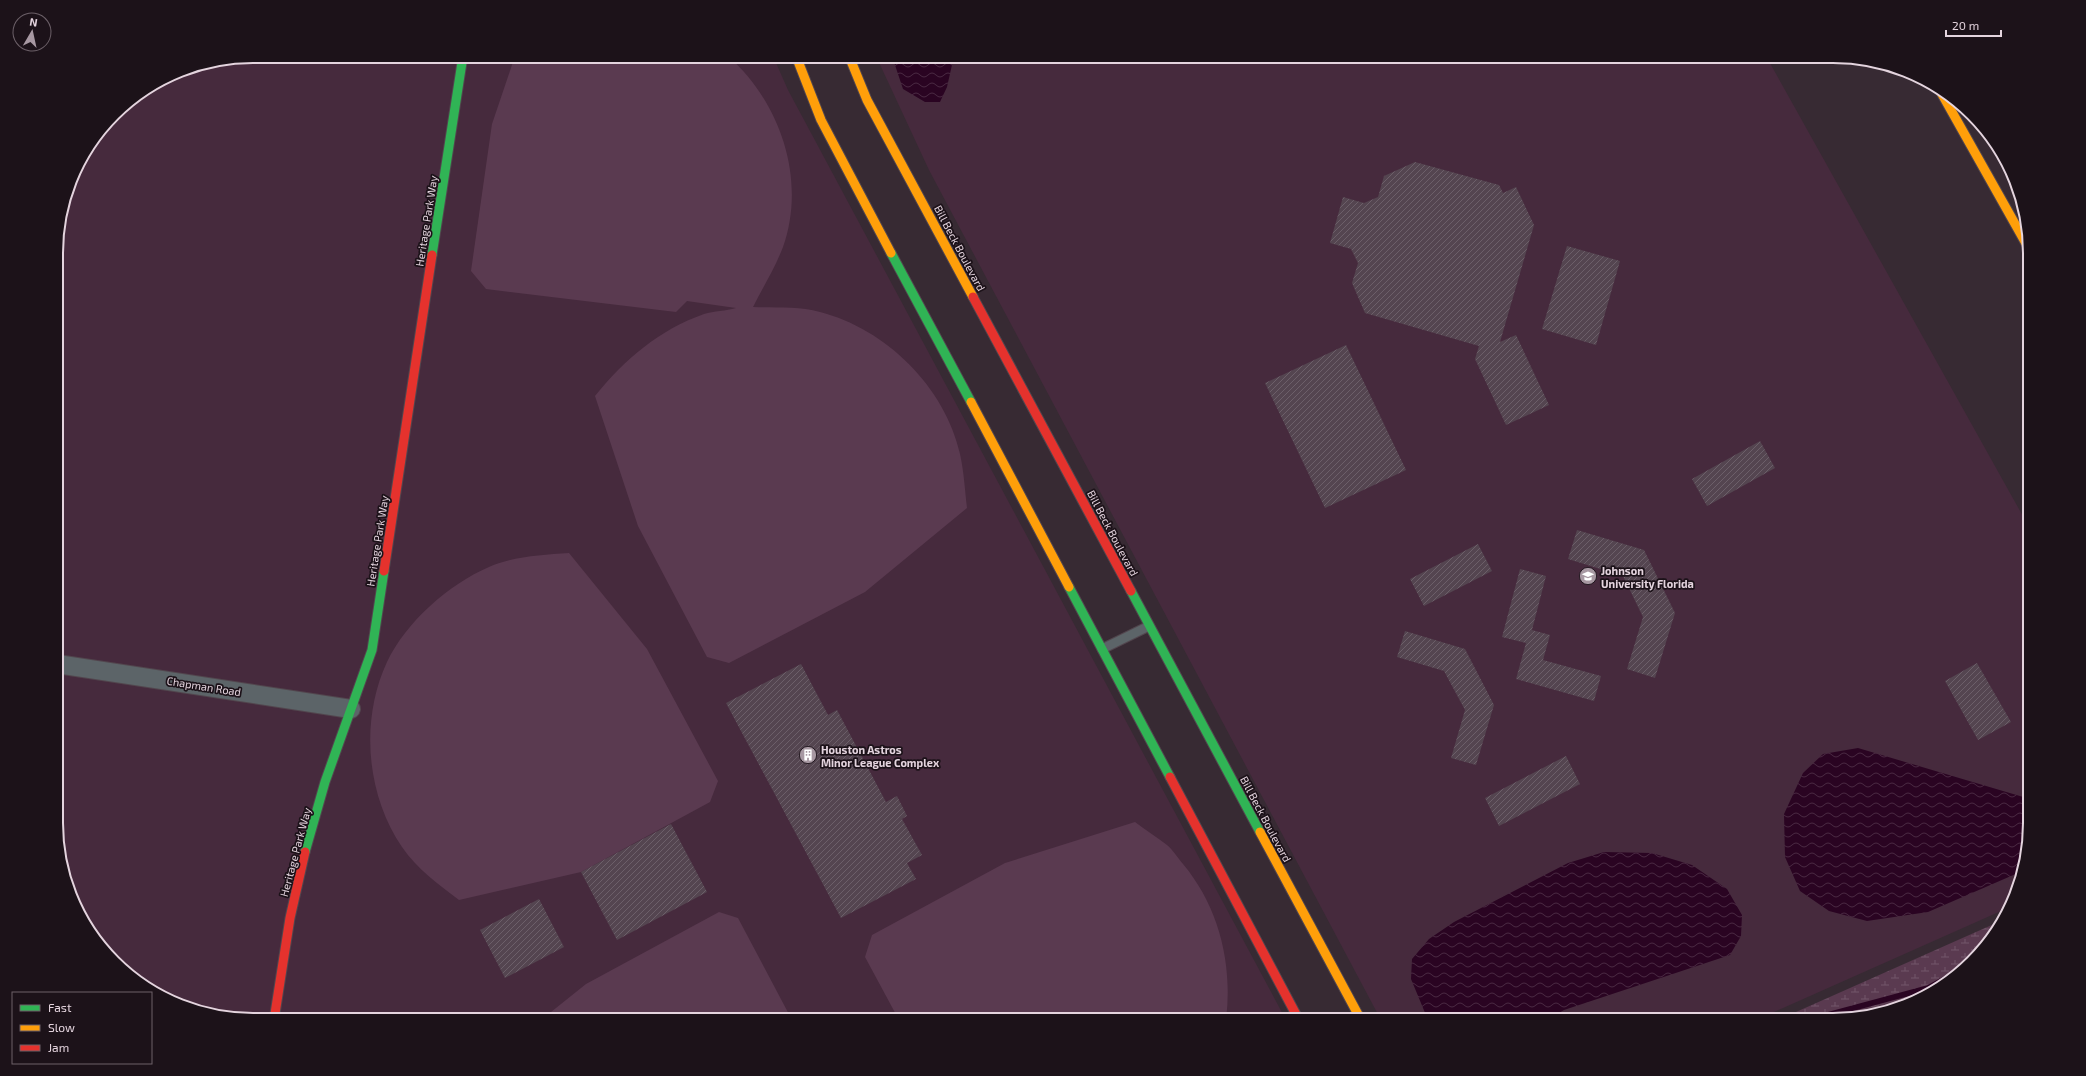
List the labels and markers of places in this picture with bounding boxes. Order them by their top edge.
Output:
place label: Johnson University Florida [1601,564,1694,591]
school or university icon: Johnson University Florida [1578,566,1598,586]
place label: Houston Astros Minor League Complex [821,743,940,769]
building icon: Houston Astros Minor League Complex [798,745,818,765]

